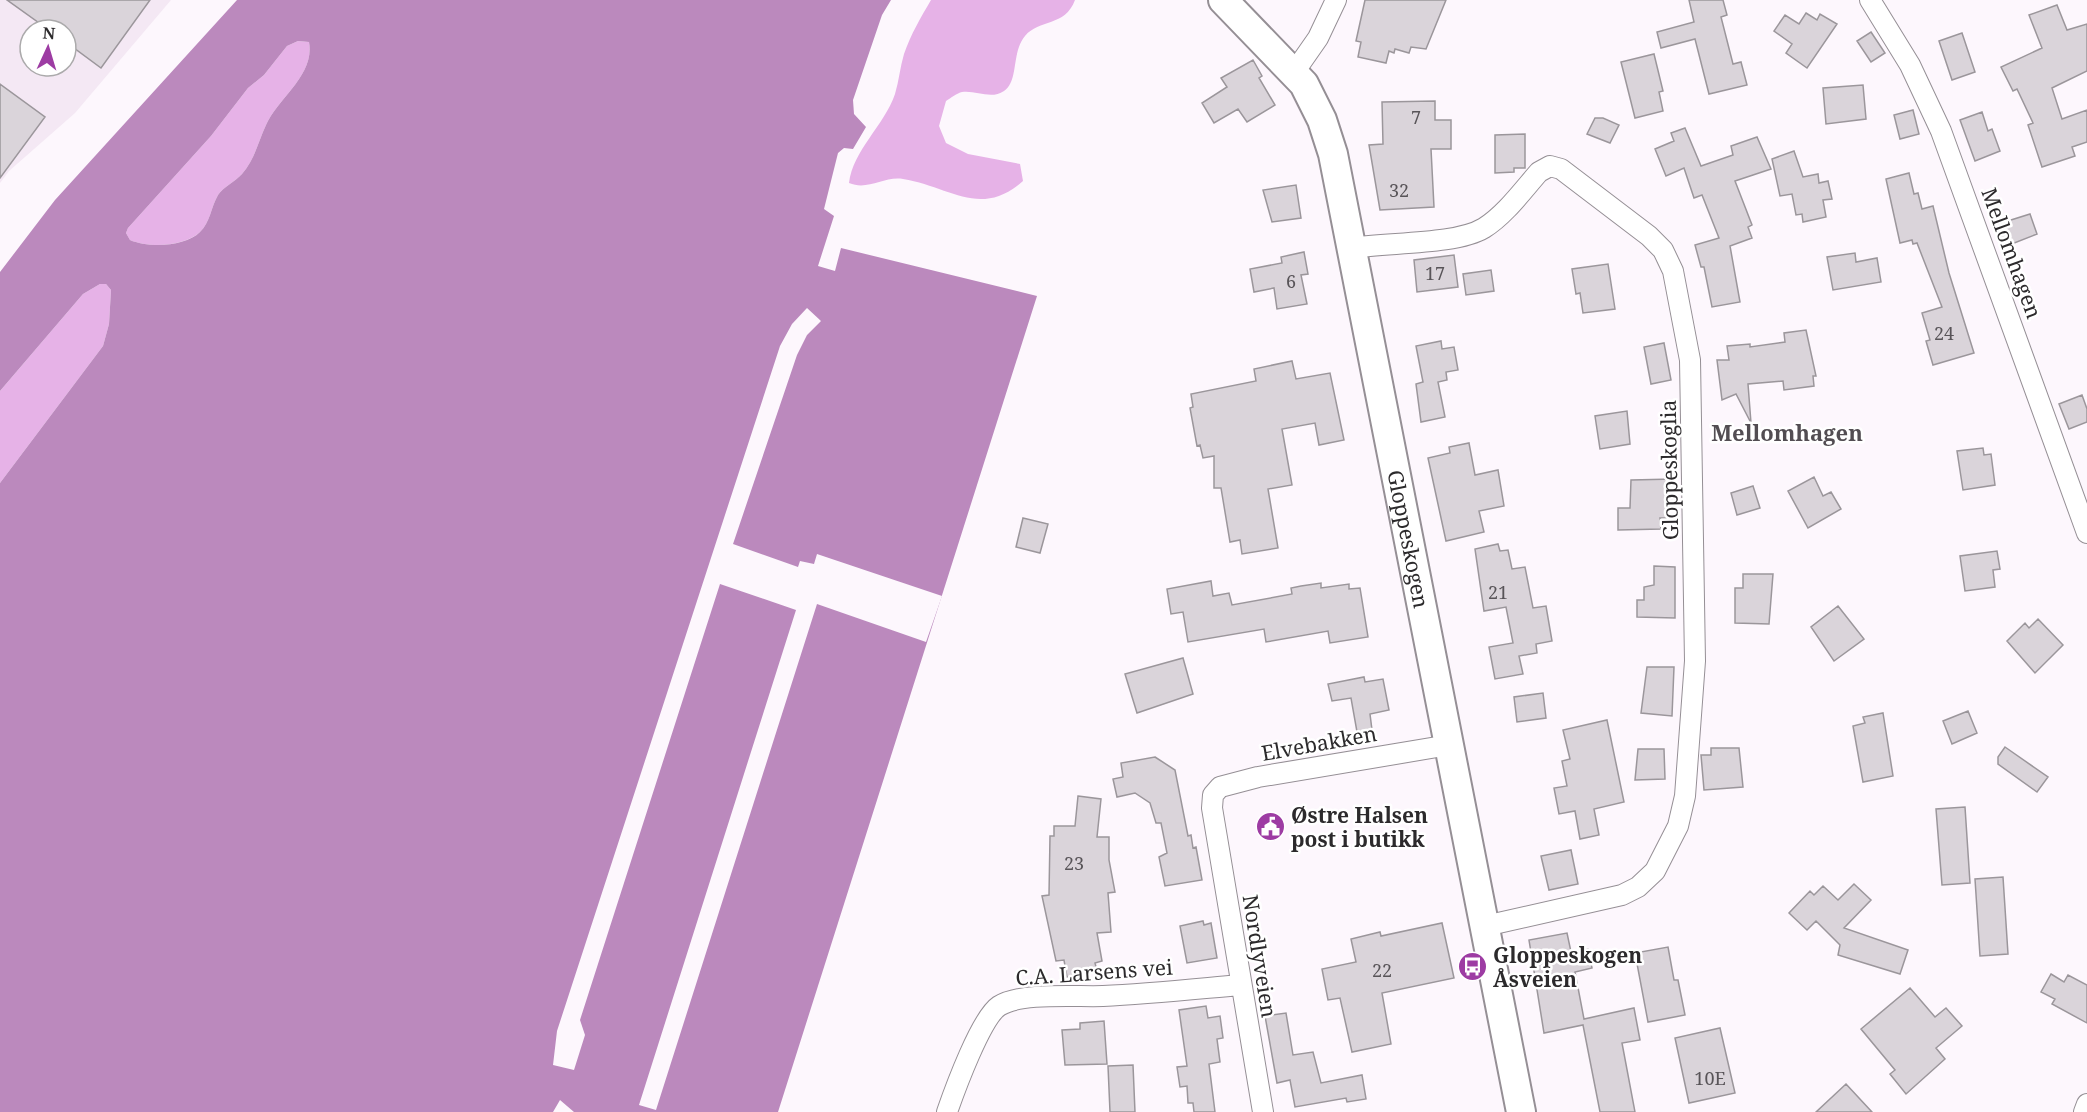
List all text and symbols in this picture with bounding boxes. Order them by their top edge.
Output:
north arrow [18,18,78,78]
text: N [42,22,56,44]
house number: 7 [1411,105,1421,129]
house number: 32 [1389,178,1409,202]
street label: Mellomhagen [1975,184,2049,322]
house number: 17 [1425,261,1445,285]
house number: 6 [1286,269,1296,293]
house number: 24 [1934,321,1954,345]
street label: Gloppeskoglia [1654,400,1684,540]
district label: Mellomhagen [1711,417,1863,447]
street label: Gloppeskogen [1381,467,1436,611]
house number: 21 [1488,580,1508,604]
street label: Elvebakken [1259,719,1379,767]
place label: Østre Halsen post i butikk [1291,801,1428,853]
public building icon: Østre Halsen post i butikk [1254,811,1286,843]
house number: 23 [1064,851,1084,875]
street label: Nordlyveien [1236,892,1284,1020]
place label: Gloppeskogen Åsveien [1493,941,1642,993]
bus stop icon: Gloppeskogen Åsveien [1456,951,1488,983]
street label: C.A. Larsens vei [1014,953,1174,991]
house number: 22 [1372,958,1392,982]
house number: 10E [1694,1066,1726,1090]

